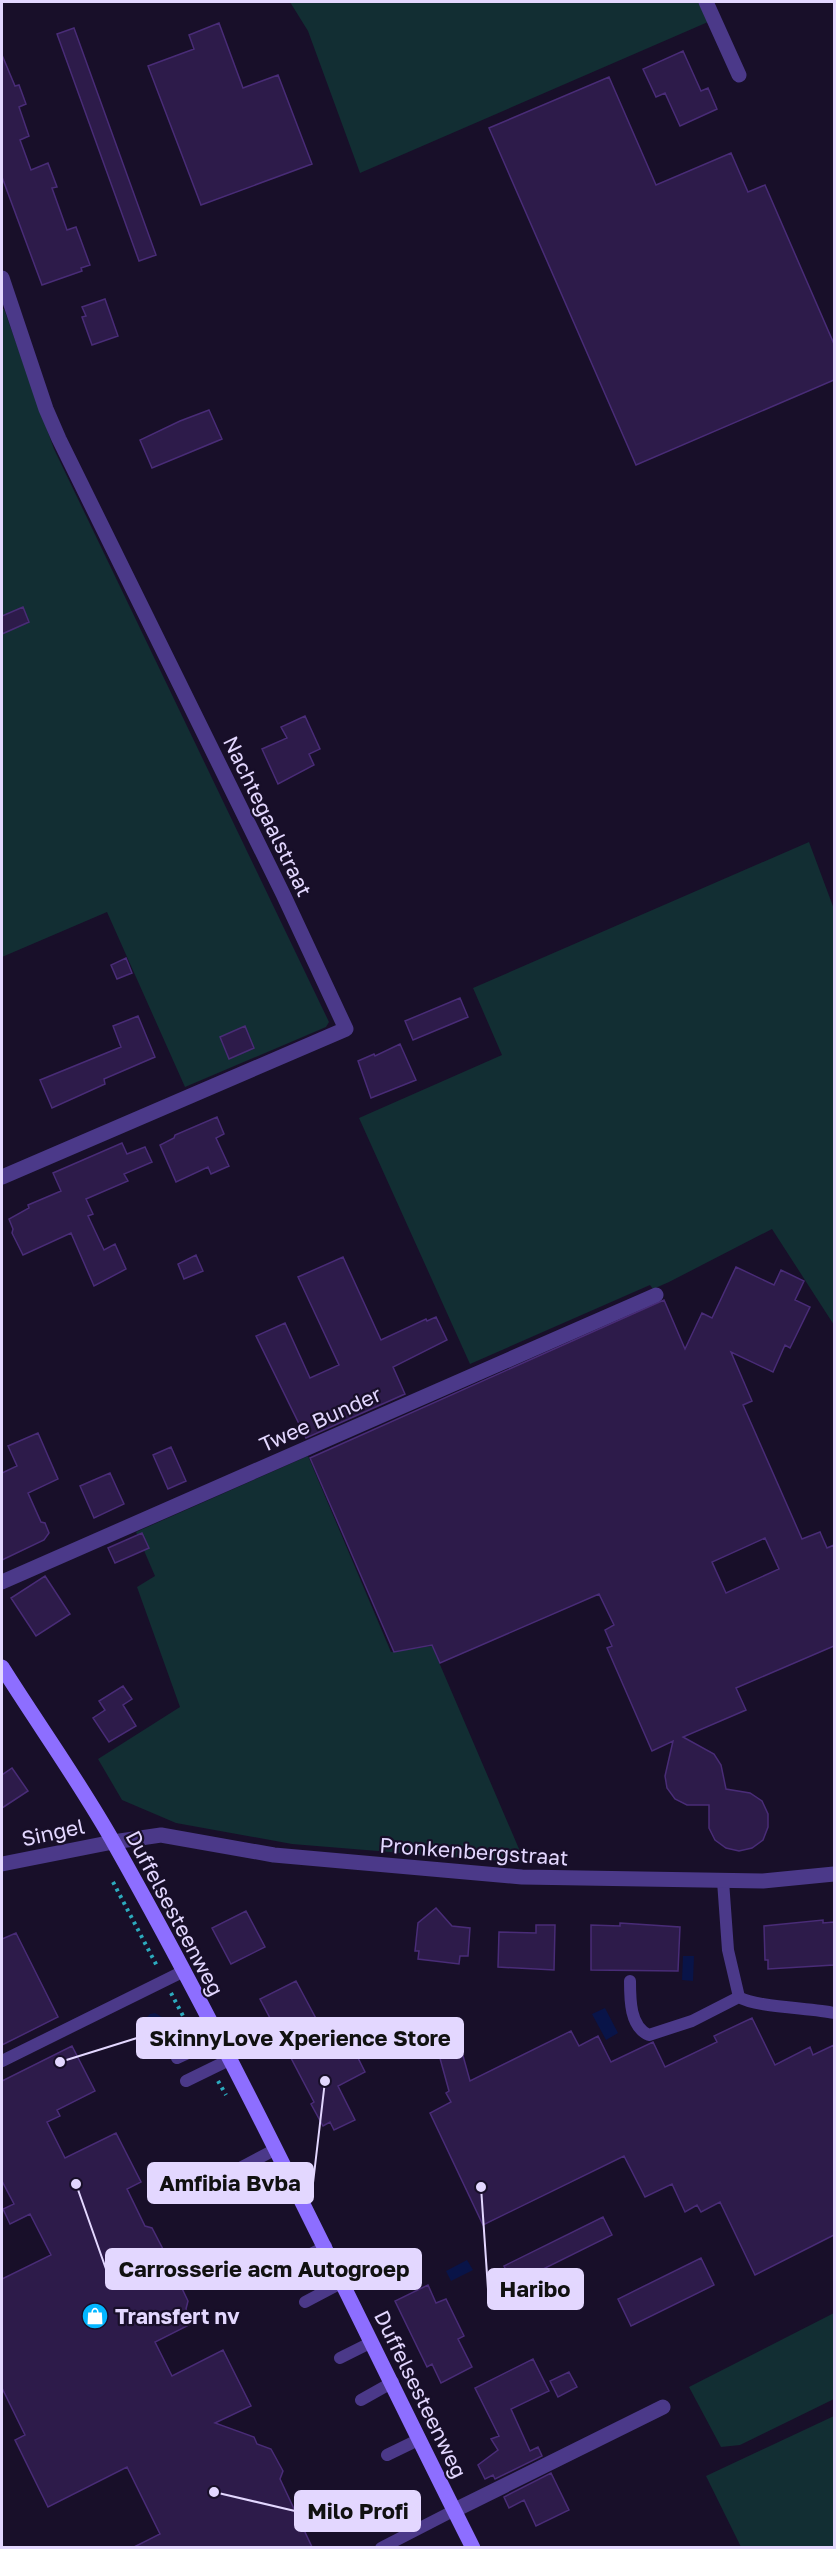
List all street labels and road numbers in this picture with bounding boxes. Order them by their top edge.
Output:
street label: Nachtegaalstraat [218,731,318,901]
street label: Twee Bunder [255,1381,385,1457]
street label: Singel [19,1813,87,1851]
street label: Duffelsesteenweg [120,1826,230,2000]
street label: Pronkenbergstraat [379,1831,569,1871]
street label: Duffelsesteenweg [369,2306,473,2482]

